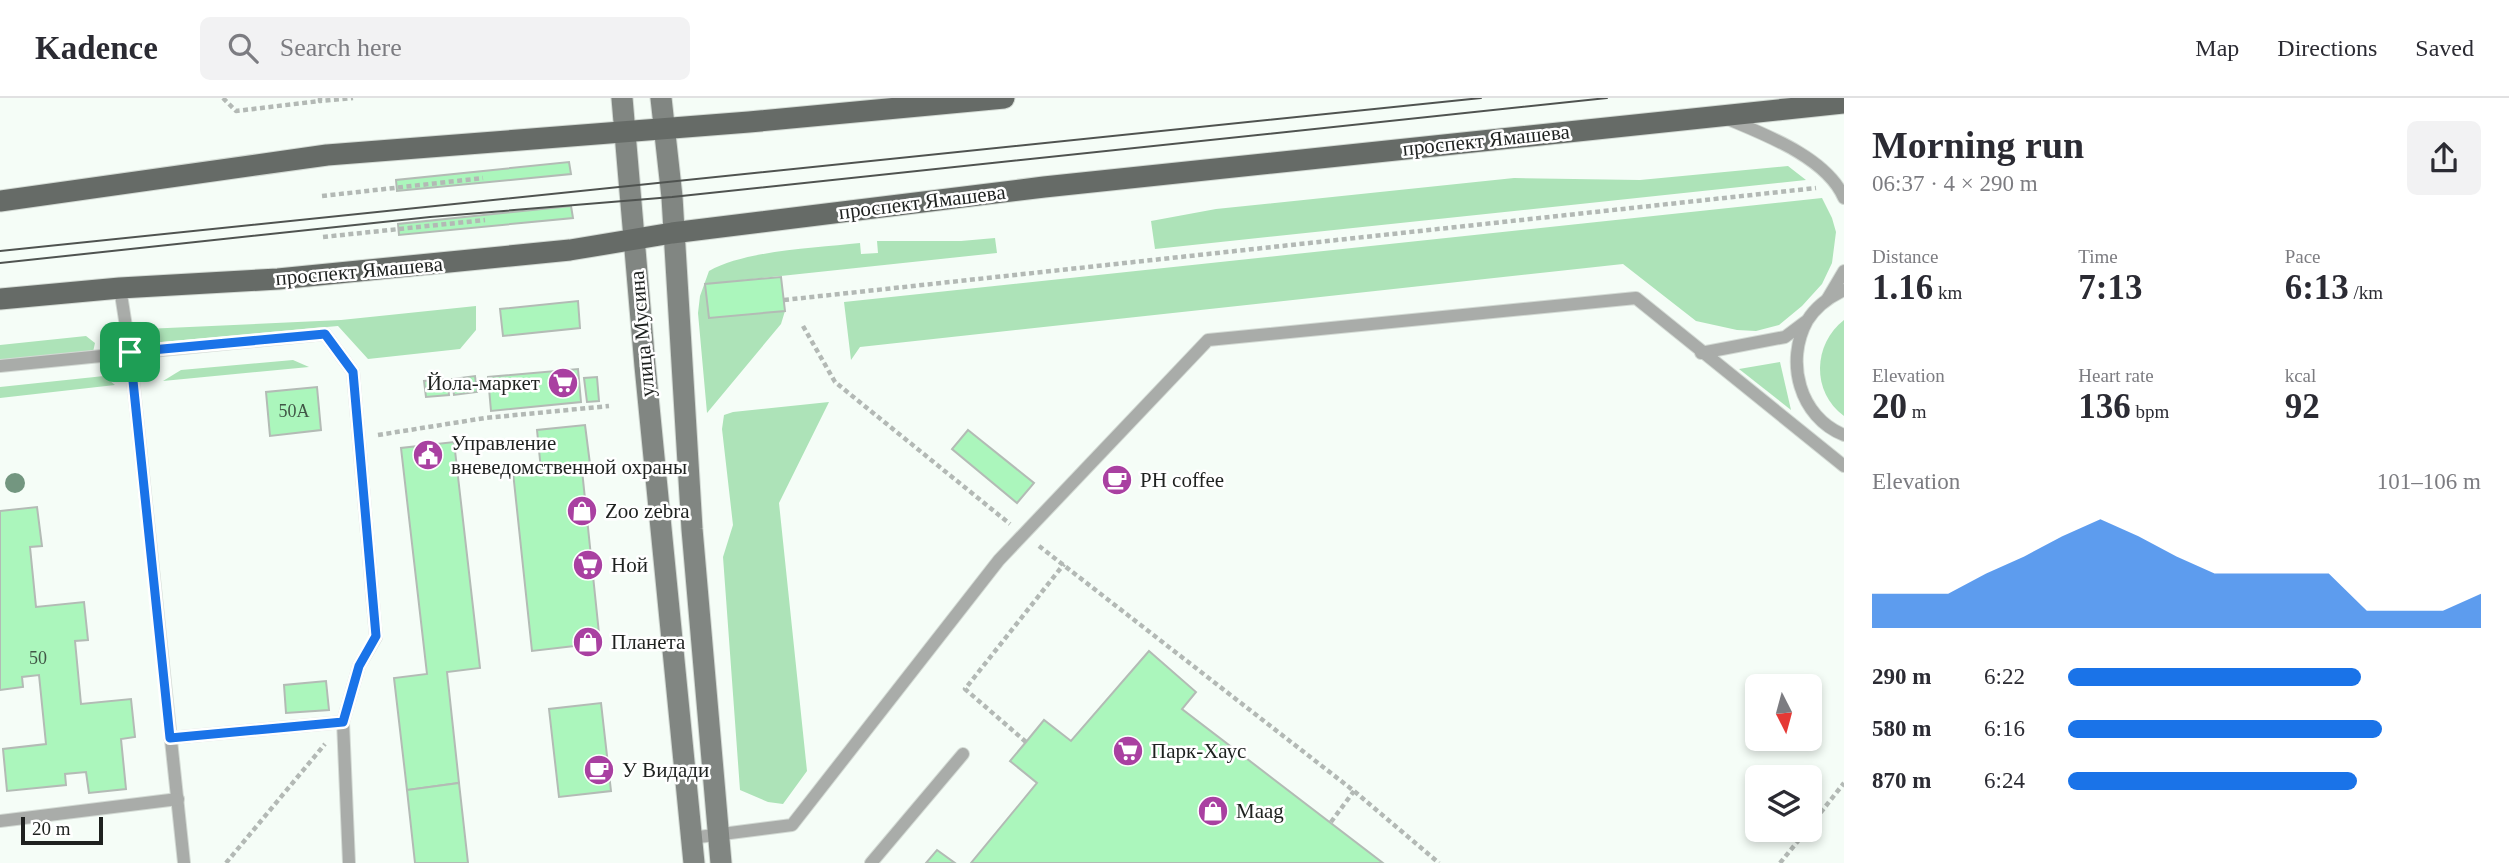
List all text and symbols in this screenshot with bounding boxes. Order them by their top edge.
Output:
search box [200,17,690,80]
icon: search [224,29,262,67]
text: Kadence [35,30,158,66]
text: Search here [280,33,402,62]
text: Map [2195,35,2239,61]
text: Directions [2277,35,2377,61]
text: Saved [2415,35,2474,61]
street label: проспект Ямашева [1401,119,1571,161]
button: share [2407,121,2481,195]
text: Morning run [1872,124,2084,166]
text: 06:37 · 4 × 290 m [1872,171,2038,196]
street label: проспект Ямашева [837,180,1007,224]
text: Distance [1872,246,1938,267]
text: Time [2078,246,2118,267]
text: Pace [2285,246,2321,267]
street label: проспект Ямашева [274,252,444,290]
text: 1.16 [1872,268,1933,307]
text: 7:13 [2078,268,2142,307]
text: 6:13 [2285,268,2349,307]
street label: улица Мусина [624,269,659,398]
text: km [1933,282,1962,303]
text: /km [2349,282,2383,303]
pin [100,322,160,382]
icon: arrive [111,333,149,371]
text: Elevation [1872,365,1945,386]
text: Heart rate [2078,365,2154,386]
text: kcal [2285,365,2316,386]
supermarket icon: Йола-маркет [546,366,580,400]
place label: Йола-маркет [427,371,540,395]
text: 20 [1872,387,1907,426]
text: 136 [2078,387,2131,426]
text: 92 [2285,387,2320,426]
house number: 50А [279,401,310,421]
text: m [1907,401,1927,422]
text: bpm [2131,401,2169,422]
place label: Управление вневедомственной охраны [451,431,687,479]
public building icon: Управление вневедомственной охраны [411,438,445,472]
cafe icon: PH coffee [1100,463,1134,497]
place label: PH coffee [1140,468,1224,492]
text: Elevation [1872,469,1960,494]
text: 101–106 m [2377,469,2481,494]
shop icon: Zoo zebra [565,494,599,528]
place label: Zoo zebra [605,499,690,523]
supermarket icon: Ной [571,548,605,582]
place label: Ной [611,553,648,577]
shop icon: Планета [571,625,605,659]
place label: Планета [611,630,686,654]
house number: 50 [29,648,47,668]
text: 290 m [1872,664,1931,689]
text: 6:22 [1984,664,2025,689]
north arrow [1745,674,1822,751]
map controls [1745,674,1822,842]
text: 580 m [1872,716,1931,741]
text: 6:16 [1984,716,2025,741]
supermarket icon: Парк-Хаус [1111,734,1145,768]
place label: Парк-Хаус [1151,739,1246,763]
cafe icon: У Видади [582,753,616,787]
place label: У Видади [622,758,709,782]
button: layers [1745,765,1822,842]
text: 870 m [1872,768,1931,793]
text: 6:24 [1984,768,2025,793]
shop icon: Maag [1196,794,1230,828]
place label: Maag [1236,799,1284,823]
scale bar [21,814,103,846]
text: 20 m [32,818,71,839]

